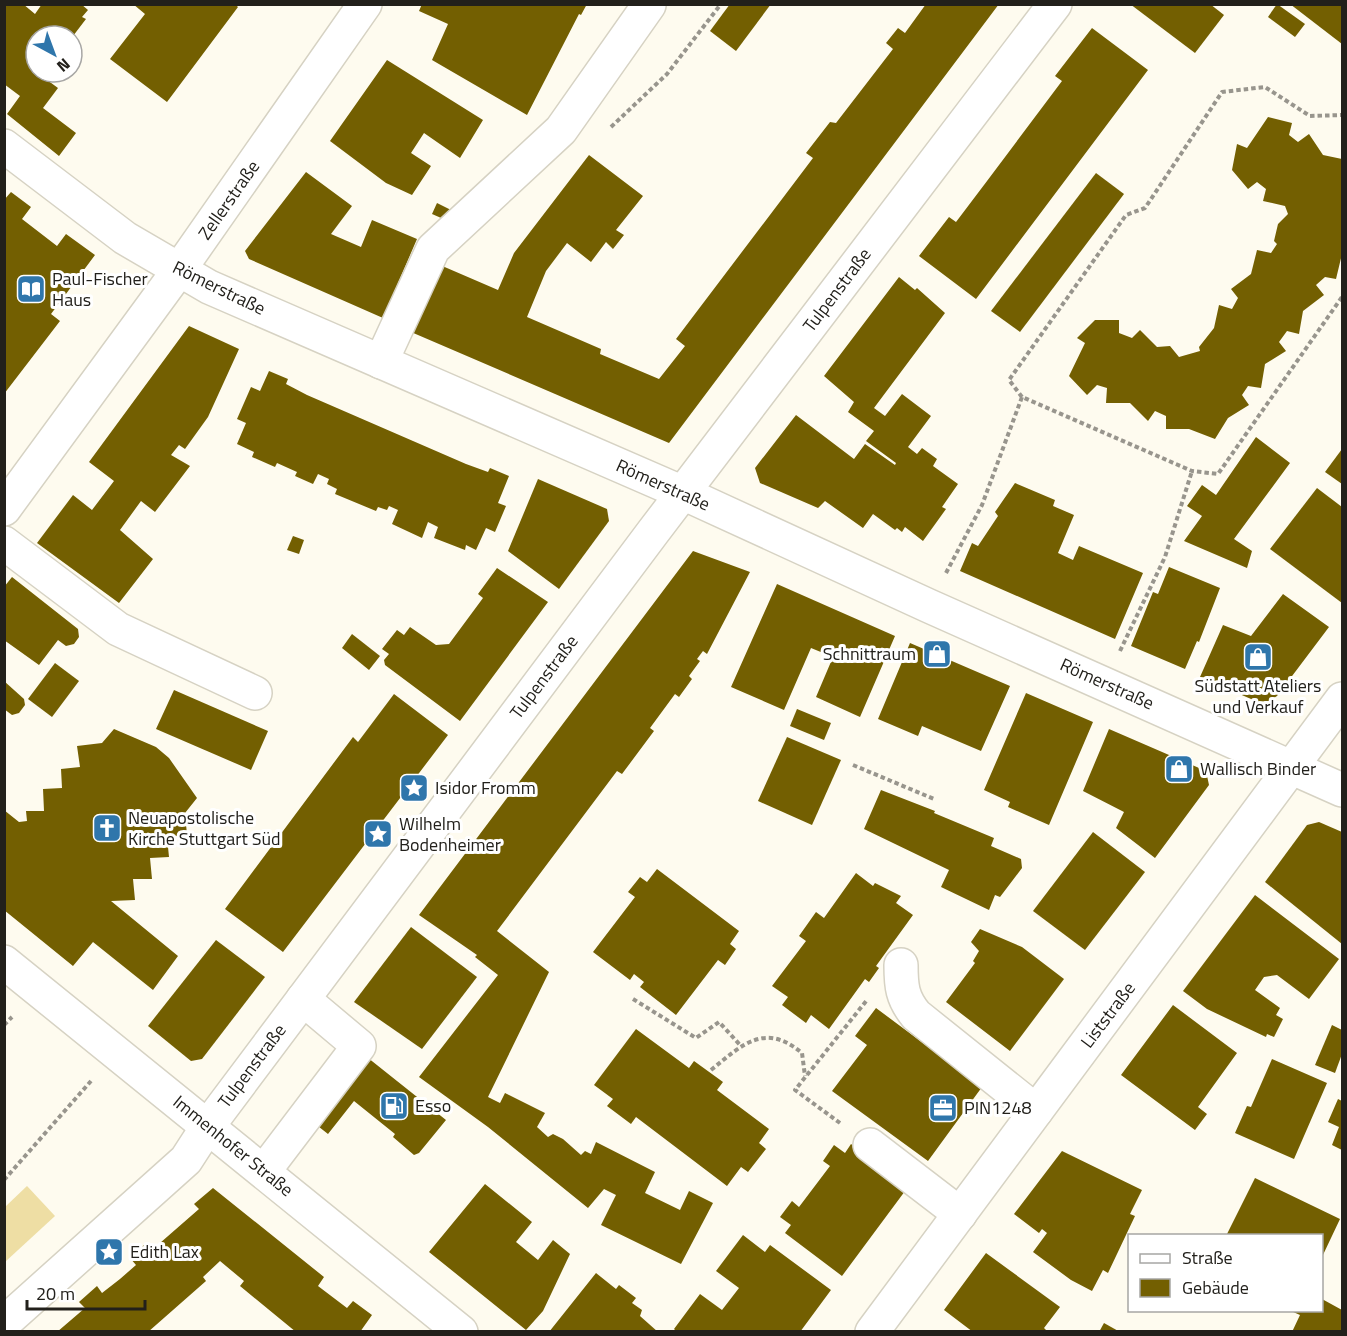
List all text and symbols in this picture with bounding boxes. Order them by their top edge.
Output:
north arrow [24,24,84,84]
text: N [52,53,76,78]
street label: Zellerstraße [191,154,266,245]
street label: Tulpenstraße [796,242,877,337]
street label: Römerstraße [168,253,270,322]
place label: Paul-Fischer Haus [52,265,148,313]
library icon: Paul-Fischer Haus [15,273,47,305]
street label: Römerstraße [612,452,714,517]
street label: Tulpenstraße [503,629,584,724]
shop icon: Schnittraum [921,638,953,670]
place label: Schnittraum [823,640,916,667]
shop icon: Südstatt Ateliers und Verkauf [1242,641,1274,673]
street label: Römerstraße [1056,651,1158,716]
place label: Südstatt Ateliers und Verkauf [1195,672,1321,720]
shop icon: Wallisch Binder [1163,753,1195,785]
place label: Wallisch Binder [1200,755,1316,782]
place icon: Isidor Fromm [398,772,430,804]
place label: Isidor Fromm [435,774,536,801]
place label: Neuapostolische Kirche Stuttgart Süd [128,804,281,852]
place label: Wilhelm Bodenheimer [399,810,501,858]
church icon: Neuapostolische Kirche Stuttgart Süd [91,812,123,844]
place icon: Wilhelm Bodenheimer [362,818,394,850]
street label: Liststraße [1074,976,1141,1053]
street label: Tulpenstraße [211,1018,292,1113]
street label: Immenhofer Straße [167,1089,299,1203]
fuel station icon: Esso [378,1090,410,1122]
place label: Esso [415,1092,451,1119]
office icon: PIN1248 [927,1092,959,1124]
place label: PIN1248 [964,1094,1032,1121]
legend [1128,1234,1323,1312]
place icon: Edith Lax [93,1236,125,1268]
place label: Edith Lax [130,1238,199,1265]
text: Straße [1182,1244,1233,1271]
scale bar [27,1273,146,1311]
text: Gebäude [1182,1274,1249,1301]
text: 20 m [36,1280,75,1307]

